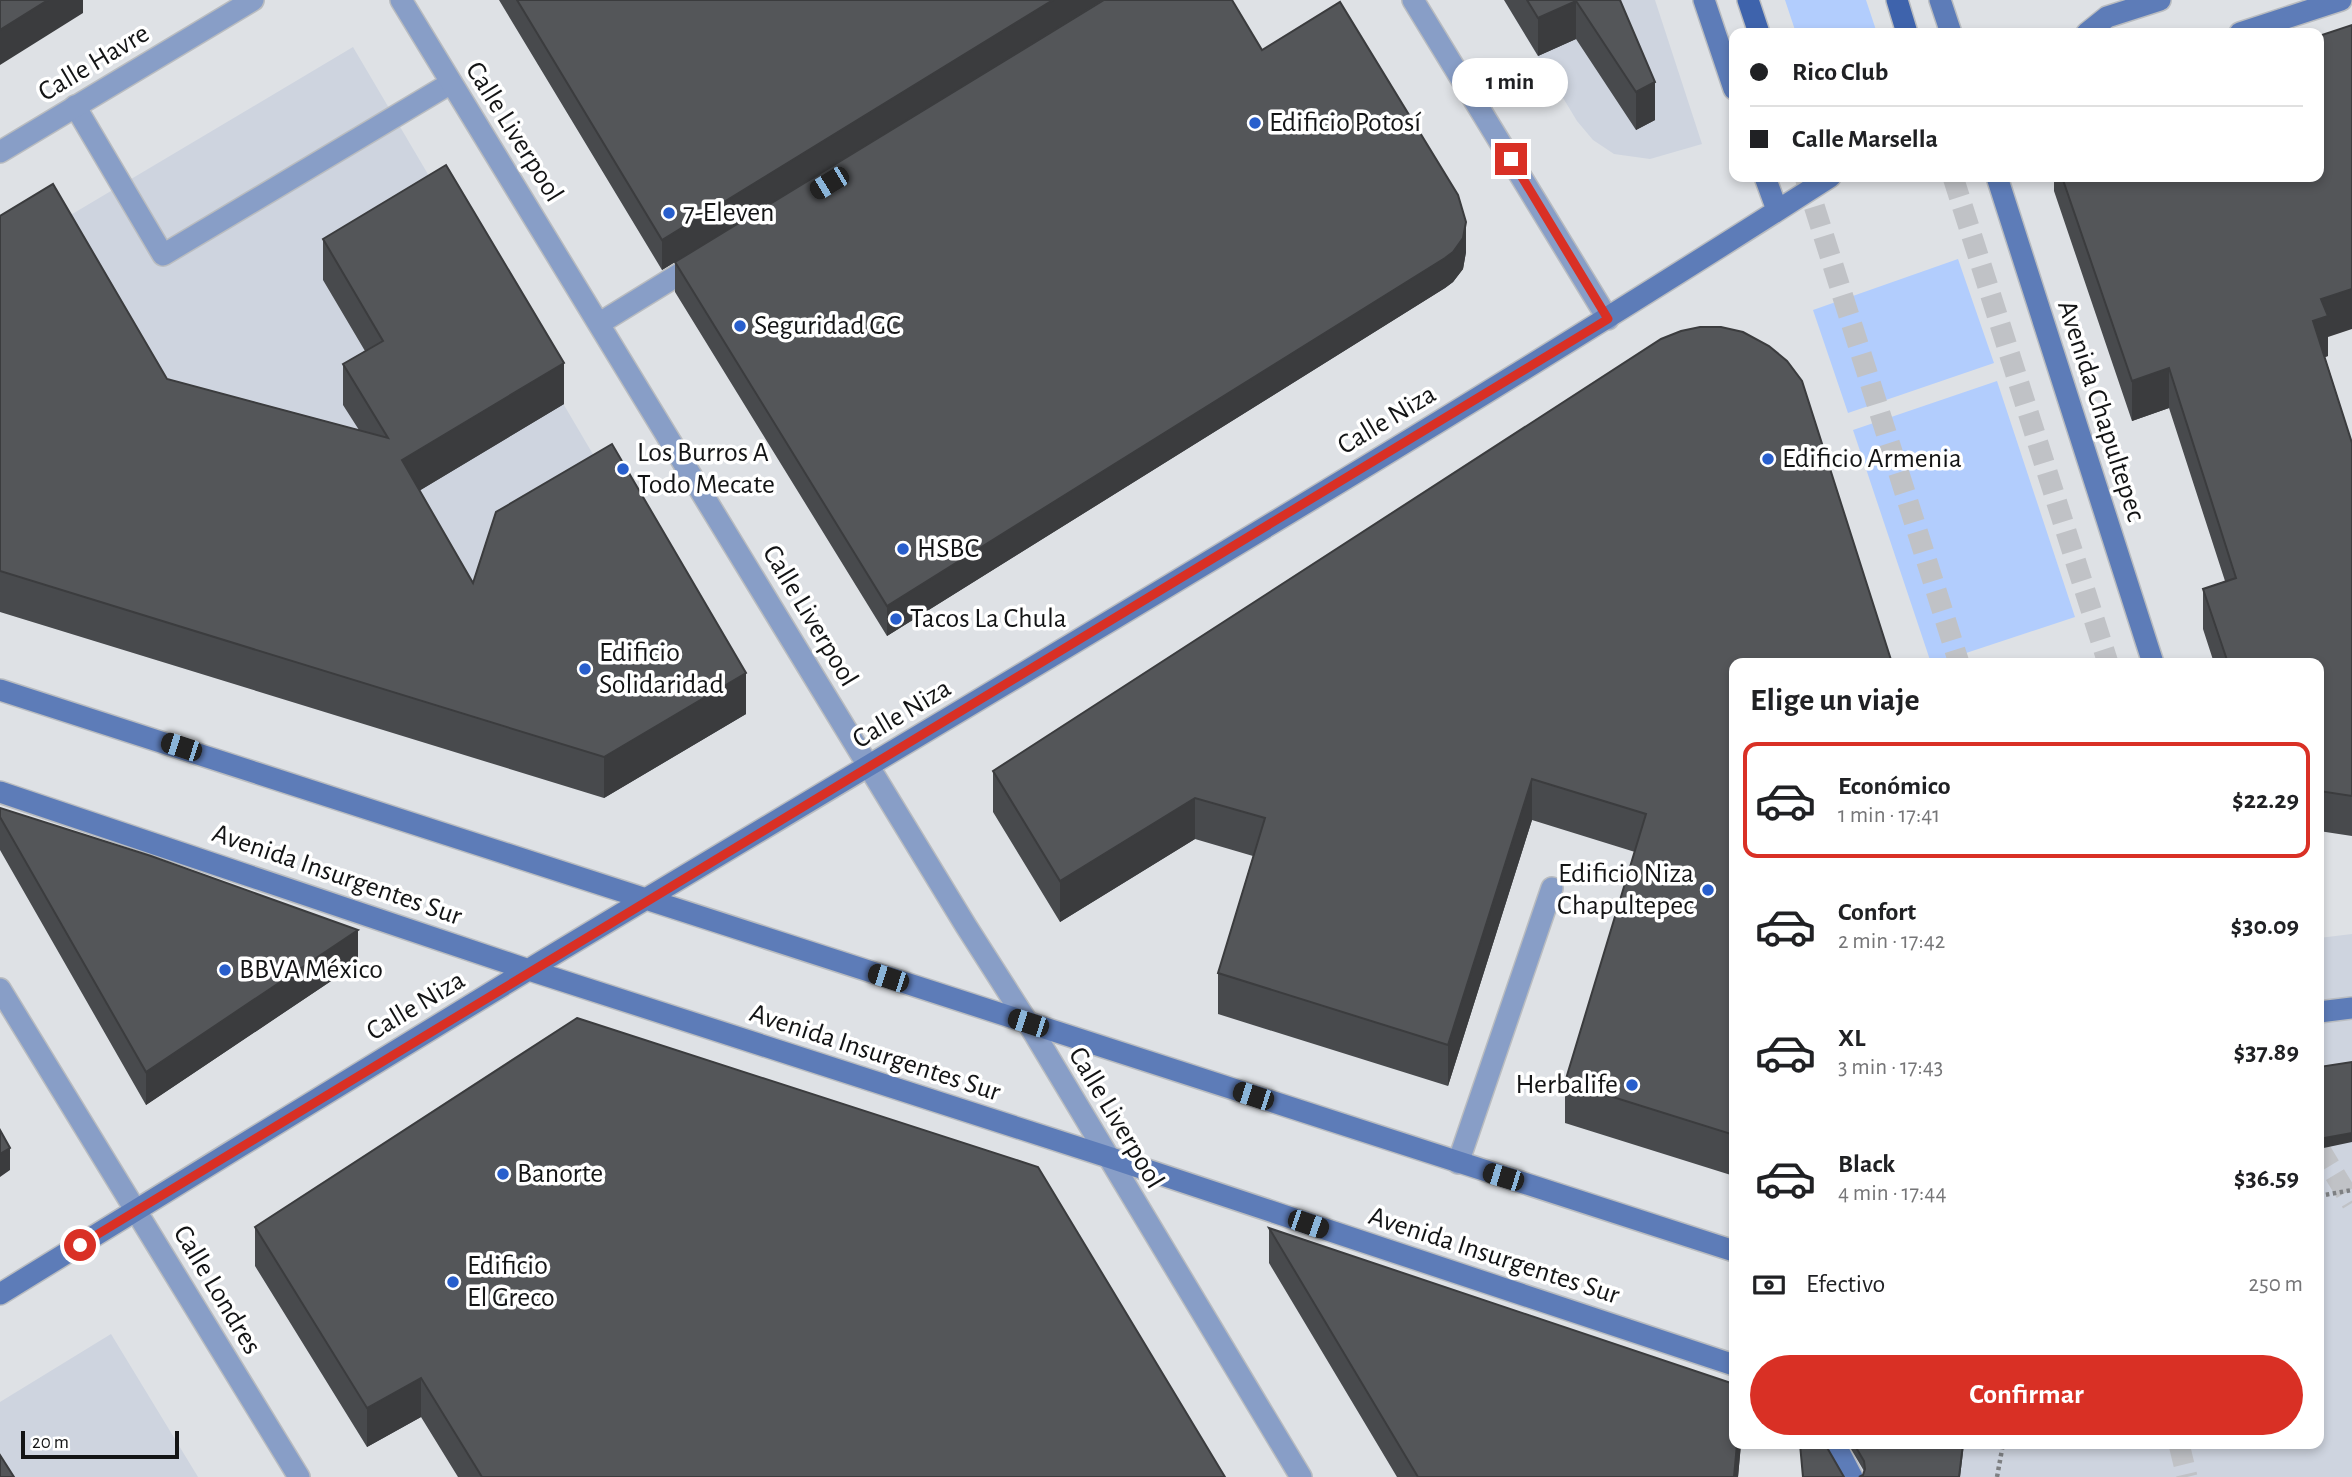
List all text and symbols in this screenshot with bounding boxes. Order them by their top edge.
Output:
street label: Calle Havre [34,19,154,107]
street label: Calle Liverpool [460,57,568,207]
callout: 1 min [1453,58,1569,106]
text: Rico Club [1792,59,1888,85]
text: 1 min [1486,71,1534,94]
place label: Edificio Potosí [1269,109,1421,137]
marker: Edificio Potosí [1247,115,1263,131]
text: Calle Marsella [1792,126,1938,152]
route end [1495,143,1527,175]
car [806,163,853,203]
place label: 7-Eleven [683,199,775,227]
marker: 7-Eleven [661,205,677,221]
street label: Avenida Chapultepec [2052,297,2150,525]
place label: Seguridad GC [754,312,901,340]
marker: Seguridad GC [732,318,748,334]
street label: Calle Niza [1333,380,1441,460]
place label: Los Burros A Todo Mecate [637,439,775,499]
place label: Edificio Armenia [1782,445,1962,473]
marker: Edificio Armenia [1760,451,1776,467]
marker: Los Burros A Todo Mecate [615,461,631,477]
place label: HSBC [917,535,979,563]
street label: Calle Liverpool [757,541,863,691]
marker: HSBC [895,541,911,557]
place label: Tacos La Chula [910,605,1067,633]
marker: Tacos La Chula [888,611,904,627]
place label: Edificio Solidaridad [599,639,724,699]
marker: Edificio Solidaridad [577,661,593,677]
street label: Calle Niza [848,674,956,754]
text: Elige un viaje [1750,684,1920,716]
car [158,731,205,763]
icon: car [1754,769,1817,832]
text: Económico [1838,773,1951,799]
text: $22.29 [2232,787,2299,813]
text: 1 min · 17:41 [1838,804,1940,827]
street label: Avenida Insurgentes Sur [209,819,465,931]
place label: Edificio Niza Chapultepec [1557,860,1694,920]
marker: Edificio Niza Chapultepec [1700,882,1716,898]
icon: car [1754,895,1817,958]
text: Confort [1838,899,1916,925]
text: $30.09 [2230,913,2299,939]
text: 2 min · 17:42 [1838,930,1945,953]
place label: BBVA México [239,956,383,984]
marker: BBVA México [217,962,233,978]
car [865,962,912,994]
street label: Calle Niza [362,966,470,1046]
street label: Avenida Insurgentes Sur [746,999,1004,1107]
car [1005,1007,1052,1039]
icon: car [1754,1021,1817,1084]
text: XL [1838,1025,1865,1051]
text: $37.89 [2234,1039,2299,1065]
street label: Calle Liverpool [1063,1043,1169,1193]
text: 3 min · 17:43 [1838,1056,1943,1079]
place label: Herbalife [1516,1071,1618,1099]
marker: Herbalife [1624,1077,1640,1093]
car [1230,1080,1277,1112]
icon: car [1754,1147,1817,1210]
text: Black [1838,1151,1895,1177]
place label: Banorte [517,1160,603,1188]
car [1480,1161,1527,1193]
text: $36.59 [2234,1165,2299,1191]
marker: Banorte [495,1166,511,1182]
text: 4 min · 17:44 [1838,1182,1946,1205]
street label: Avenida Insurgentes Sur [1365,1202,1623,1310]
car [1285,1207,1332,1241]
street label: Calle Londres [168,1221,266,1359]
route start [64,1229,96,1261]
place label: Edificio El Greco [467,1252,555,1312]
icon: cash [1750,1266,1788,1304]
text: Efectivo [1806,1271,1885,1297]
text: 250 m [2249,1273,2303,1296]
marker: Edificio El Greco [445,1274,461,1290]
button: Confirmar [1750,1355,2303,1435]
scale bar [21,1428,178,1460]
text: 20 m [32,1433,69,1452]

